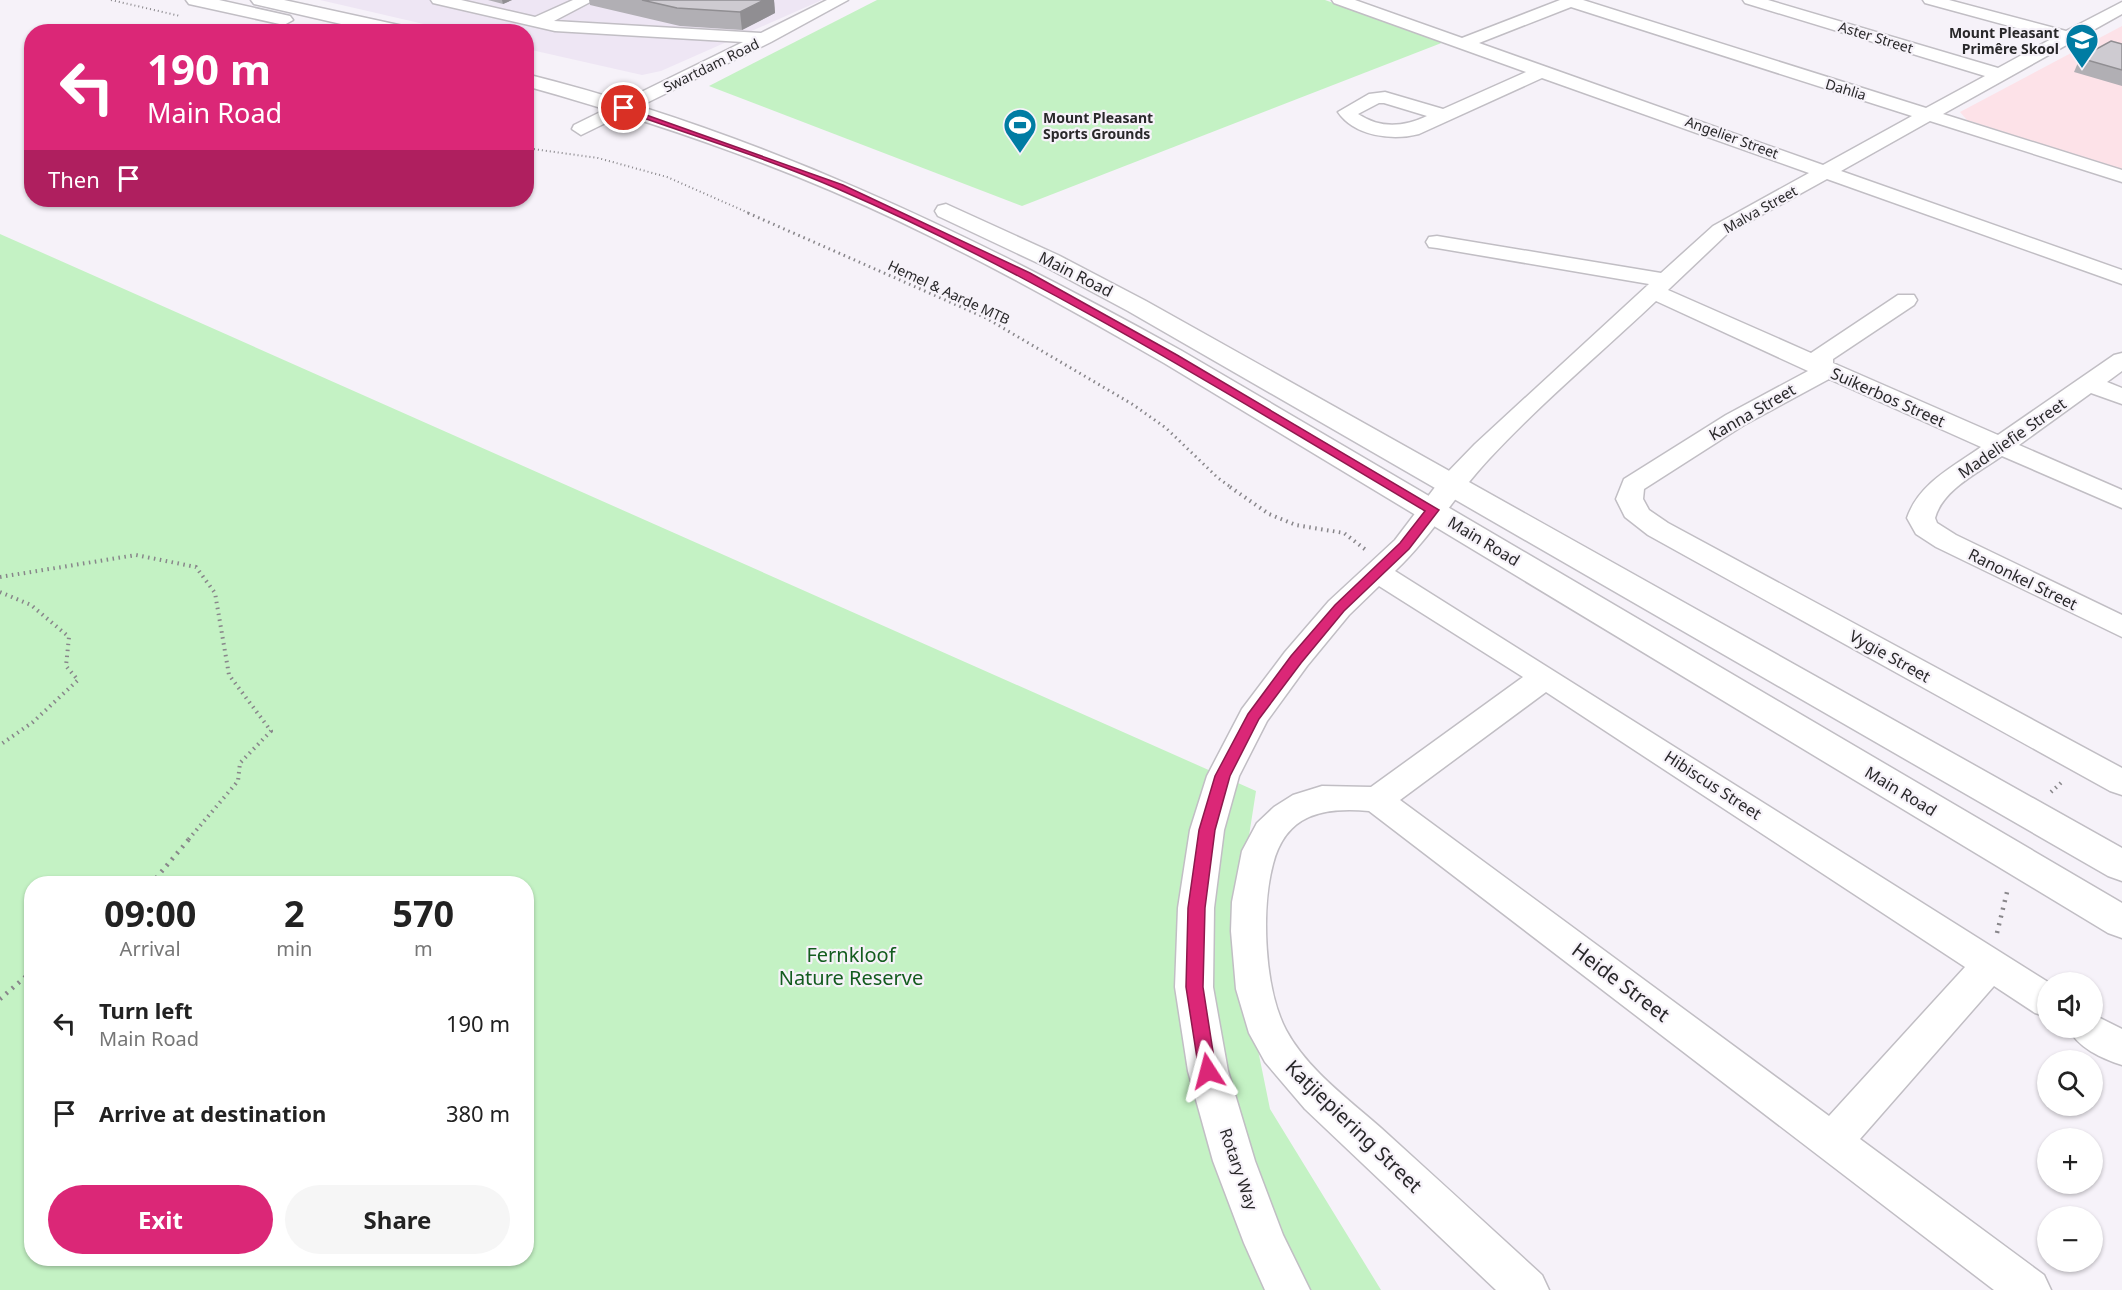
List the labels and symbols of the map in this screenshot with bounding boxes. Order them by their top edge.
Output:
street label: Aster Street [1836,17,1916,57]
school or university icon: Mount Pleasant Primêre Skool [2064,22,2100,69]
place label: Mount Pleasant Primêre Skool [1949,23,2059,58]
street label: Swartdam Road [660,34,762,96]
street label: Dahlia [1823,74,1869,104]
pin [598,82,649,133]
sports icon: Mount Pleasant Sports Grounds [1002,107,1038,154]
place label: Mount Pleasant Sports Grounds [1043,108,1153,143]
street label: Angelier Street [1683,111,1781,163]
street label: Malva Street [1720,181,1800,237]
street label: Main Road [1035,246,1117,302]
street label: Hemel & Aarde MTB [885,255,1013,329]
street label: Suikerbos Street [1827,362,1949,432]
street label: Kanna Street [1705,378,1799,446]
street label: Madeliefie Street [1954,392,2071,483]
street label: Main Road [1444,511,1524,571]
street label: Ranonkel Street [1965,543,2081,615]
street label: Vygie Street [1845,625,1935,687]
street label: Hibiscus Street [1660,745,1766,825]
street label: Main Road [1861,761,1941,821]
street label: Heide Street [1567,936,1675,1028]
park label: Fernkloof Nature Reserve [779,941,923,991]
position arrow [1176,1039,1240,1103]
street label: Katjiepiering Street [1280,1054,1428,1198]
street label: Rotary Way [1215,1125,1264,1214]

